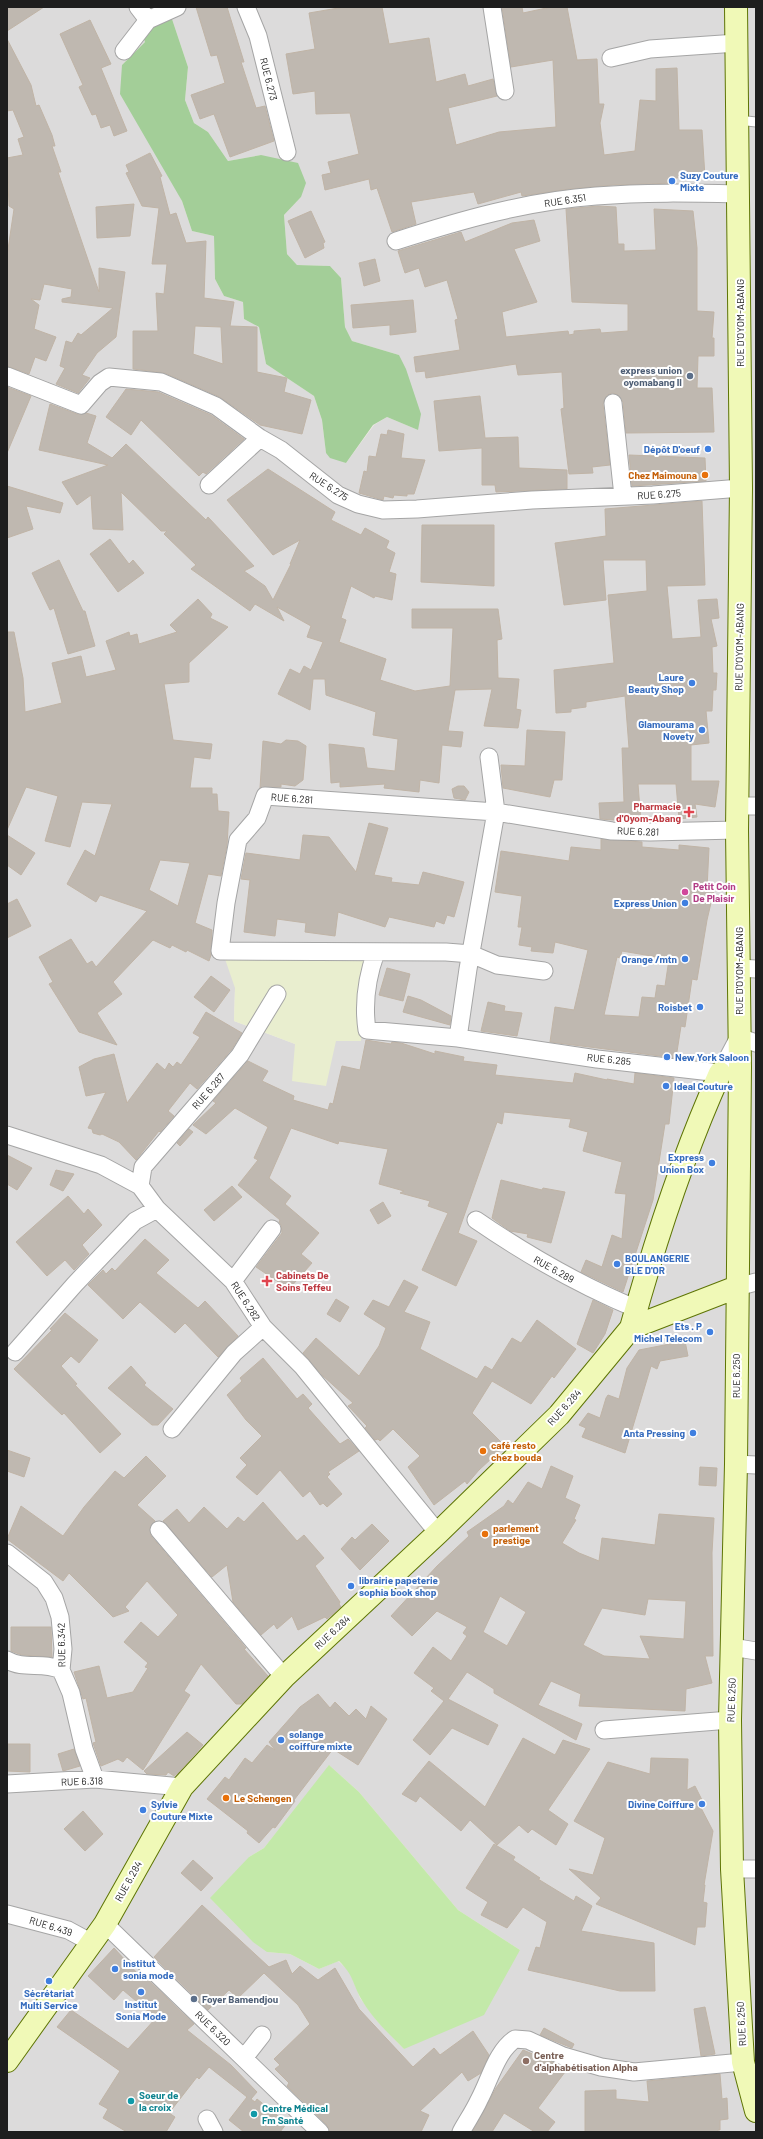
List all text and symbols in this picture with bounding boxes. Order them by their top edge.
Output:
street label: RUE 6.273 [258,56,280,102]
place label: Suzy Couture Mixte [680,169,739,193]
marker: Suzy Couture Mixte [667,176,677,186]
street label: RUE 6.351 [543,191,587,209]
street label: RUE D'OYOM-ABANG [734,279,746,367]
place label: express union oyomabang II [620,364,682,388]
marker: express union oyomabang II [685,371,695,381]
place label: Dépôt D'oeuf [644,443,700,455]
marker: Dépôt D'oeuf [703,444,713,454]
street label: RUE 6.275 [307,469,351,503]
place label: Chez Maimouna [628,469,697,481]
marker: Chez Maimouna [700,470,710,480]
street label: RUE 6.275 [637,486,681,502]
street label: RUE D'OYOM-ABANG [732,603,746,691]
place label: Laure Beauty Shop [628,671,685,695]
marker: Laure Beauty Shop [687,678,697,688]
place label: Glamourama Novety [638,718,694,742]
marker: Glamourama Novety [697,725,707,735]
street label: RUE 6.281 [270,791,314,805]
place label: Pharmacie d'Oyom-Abang [616,800,682,824]
marker: Pharmacie d'Oyom-Abang [684,807,694,817]
street label: RUE 6.281 [617,824,659,838]
place label: Petit Coin De Plaisir [693,880,736,904]
marker: Petit Coin De Plaisir [680,887,690,897]
place label: Express Union [614,897,677,909]
marker: Express Union [680,898,690,908]
street label: RUE D'OYOM-ABANG [733,927,745,1015]
place label: Orange /mtn [621,953,677,965]
marker: Orange /mtn [680,954,690,964]
place label: Roisbet [658,1001,692,1013]
marker: Roisbet [695,1002,705,1012]
street label: RUE 6.285 [586,1051,632,1067]
place label: New York Saloon [675,1051,749,1063]
marker: New York Saloon [662,1052,672,1062]
street label: RUE 6.287 [189,1070,227,1111]
place label: Ideal Couture [674,1080,733,1092]
marker: Ideal Couture [661,1081,671,1091]
place label: Express Union Box [660,1151,705,1175]
marker: Express Union Box [707,1158,717,1168]
place label: BOULANGERIE BLE D'OR [625,1252,690,1276]
street label: RUE 6.289 [532,1253,576,1285]
marker: BOULANGERIE BLE D'OR [612,1259,622,1269]
place label: Cabinets De Soins Teffeu [276,1269,331,1293]
marker: Cabinets De Soins Teffeu [261,1275,273,1287]
street label: RUE 6.282 [229,1279,263,1323]
place label: Ets . P Michel Telecom [634,1320,702,1344]
marker: Ets . P Michel Telecom [705,1327,715,1337]
street label: RUE 6.250 [730,1354,742,1398]
street label: RUE 6.284 [545,1386,583,1428]
place label: Anta Pressing [623,1427,685,1439]
marker: Anta Pressing [688,1428,698,1438]
place label: café resto chez bouda [491,1439,541,1463]
marker: café resto chez bouda [478,1446,488,1456]
place label: parlement prestige [493,1522,539,1546]
marker: parlement prestige [480,1529,490,1539]
place label: librairie papeterie sophia book shop [359,1574,439,1598]
marker: librairie papeterie sophia book shop [346,1581,356,1591]
street label: RUE 6.284 [312,1612,352,1652]
street label: RUE 6.342 [55,1623,67,1667]
street label: RUE 6.250 [724,1677,738,1723]
place label: solange coiffure mixte [289,1728,353,1752]
marker: solange coiffure mixte [276,1735,286,1745]
street label: RUE 6.318 [61,1774,103,1788]
place label: Le Schengen [234,1792,291,1804]
marker: Le Schengen [221,1793,231,1803]
place label: Sylvie Couture Mixte [151,1798,213,1822]
place label: Divine Coiffure [628,1798,695,1810]
marker: Divine Coiffure [697,1799,707,1809]
marker: Sylvie Couture Mixte [138,1805,148,1815]
street label: RUE 6.284 [112,1859,144,1903]
street label: RUE 6.439 [28,1914,74,1938]
place label: institut sonia mode [123,1957,174,1981]
marker: institut sonia mode [110,1964,120,1974]
marker: Sécrétariat Multi Service [44,1976,54,1986]
place label: Sécrétariat Multi Service [20,1987,78,2011]
marker: Institut Sonia Mode [136,1987,146,1997]
place label: Foyer Bamendjou [202,1993,278,2005]
marker: Foyer Bamendjou [189,1994,199,2004]
place label: Institut Sonia Mode [116,1998,167,2022]
street label: RUE 6.250 [734,2001,748,2047]
street label: RUE 6.320 [193,2008,233,2048]
place label: Centre d'alphabétisation Alpha [534,2049,638,2073]
marker: Centre d'alphabétisation Alpha [521,2056,531,2066]
place label: Soeur de la croix [139,2089,179,2113]
marker: Soeur de la croix [126,2096,136,2106]
place label: Centre Médical Fm Santé [262,2102,328,2126]
marker: Centre Médical Fm Santé [249,2109,259,2119]

